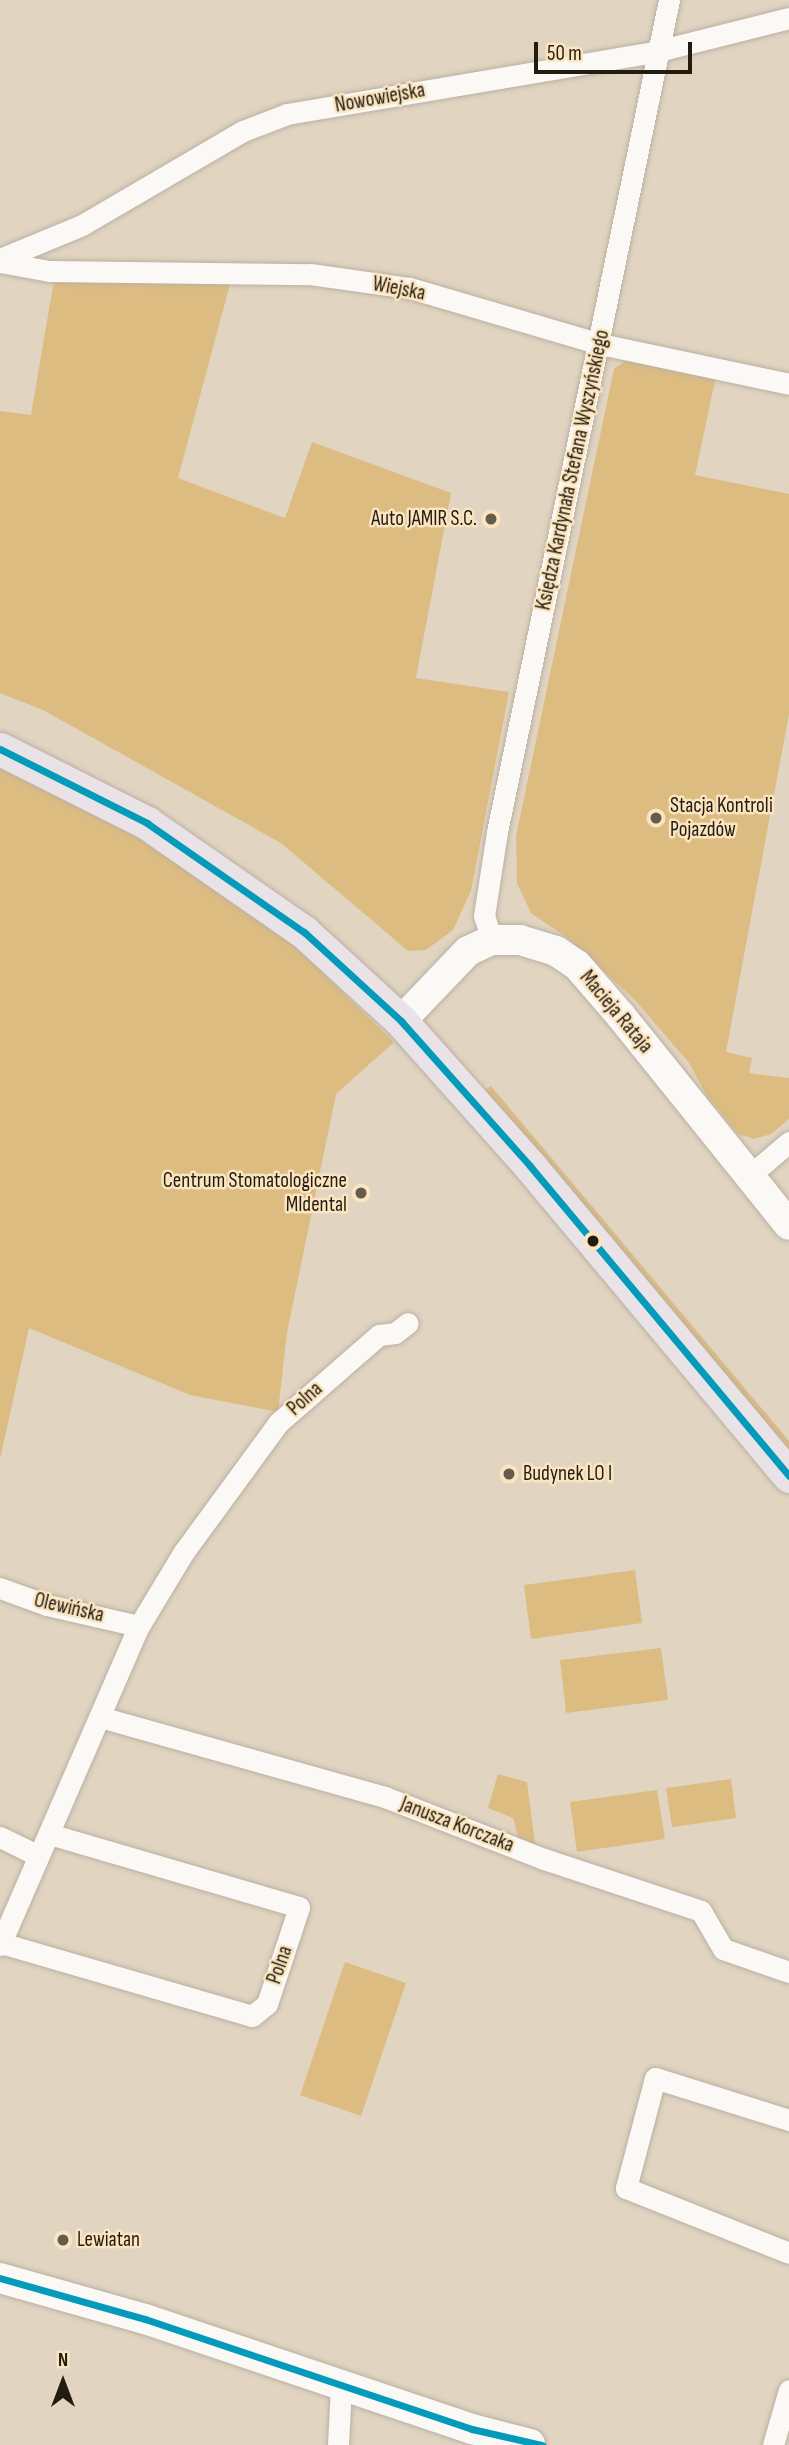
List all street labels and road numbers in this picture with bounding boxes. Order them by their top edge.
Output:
street label: Nowowiejska [333,78,427,118]
street label: Wiejska [370,272,428,306]
street label: Księdza Kardynała Stefana Wyszyńskiego [531,328,615,612]
street label: Macieja Rataja [574,966,658,1058]
street label: Polna [282,1377,328,1421]
street label: Olewińska [32,1588,106,1628]
street label: Janusza Korczaka [397,1792,517,1858]
street label: Polna [262,1943,298,1987]

